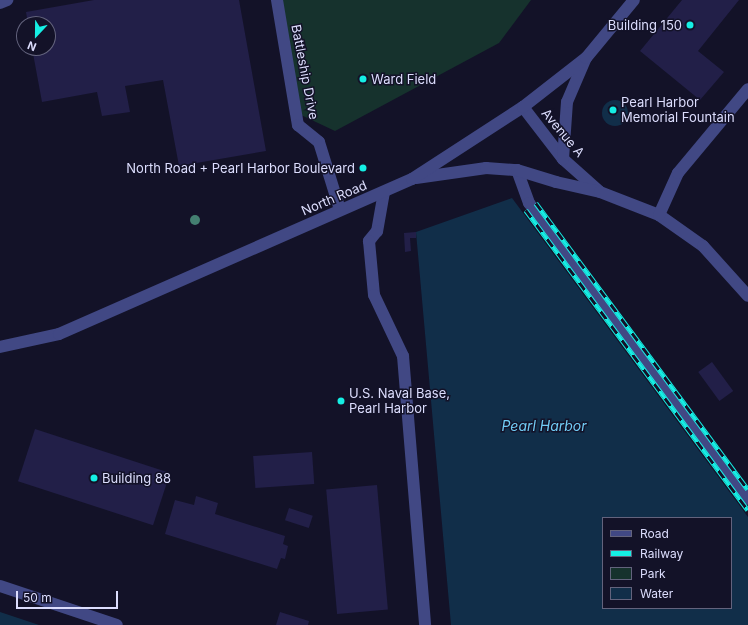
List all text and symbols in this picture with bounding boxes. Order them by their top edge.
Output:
north arrow [16,16,56,56]
place label: Building 150 [608,17,682,33]
marker: Building 150 [685,20,695,30]
street label: Battleship Drive [288,23,322,121]
text: N [25,38,38,54]
place label: Ward Field [371,71,436,87]
marker: Ward Field [358,74,368,84]
place label: Pearl Harbor Memorial Fountain [621,95,735,126]
marker: Pearl Harbor Memorial Fountain [608,105,618,115]
street label: Avenue A [538,106,588,160]
place label: North Road + Pearl Harbor Boulevard [126,160,355,176]
marker: North Road + Pearl Harbor Boulevard [358,163,368,173]
street label: North Road [299,177,369,219]
place label: U.S. Naval Base, Pearl Harbor [349,386,450,417]
marker: U.S. Naval Base, Pearl Harbor [336,396,346,406]
water label: Pearl Harbor [501,418,587,434]
place label: Building 88 [102,470,171,486]
marker: Building 88 [89,473,99,483]
legend [602,517,732,609]
text: Road [640,526,669,541]
text: Railway [640,546,683,561]
text: Park [640,566,666,581]
scale bar [18,583,120,609]
text: Water [640,586,673,601]
text: 50 m [23,590,52,605]

